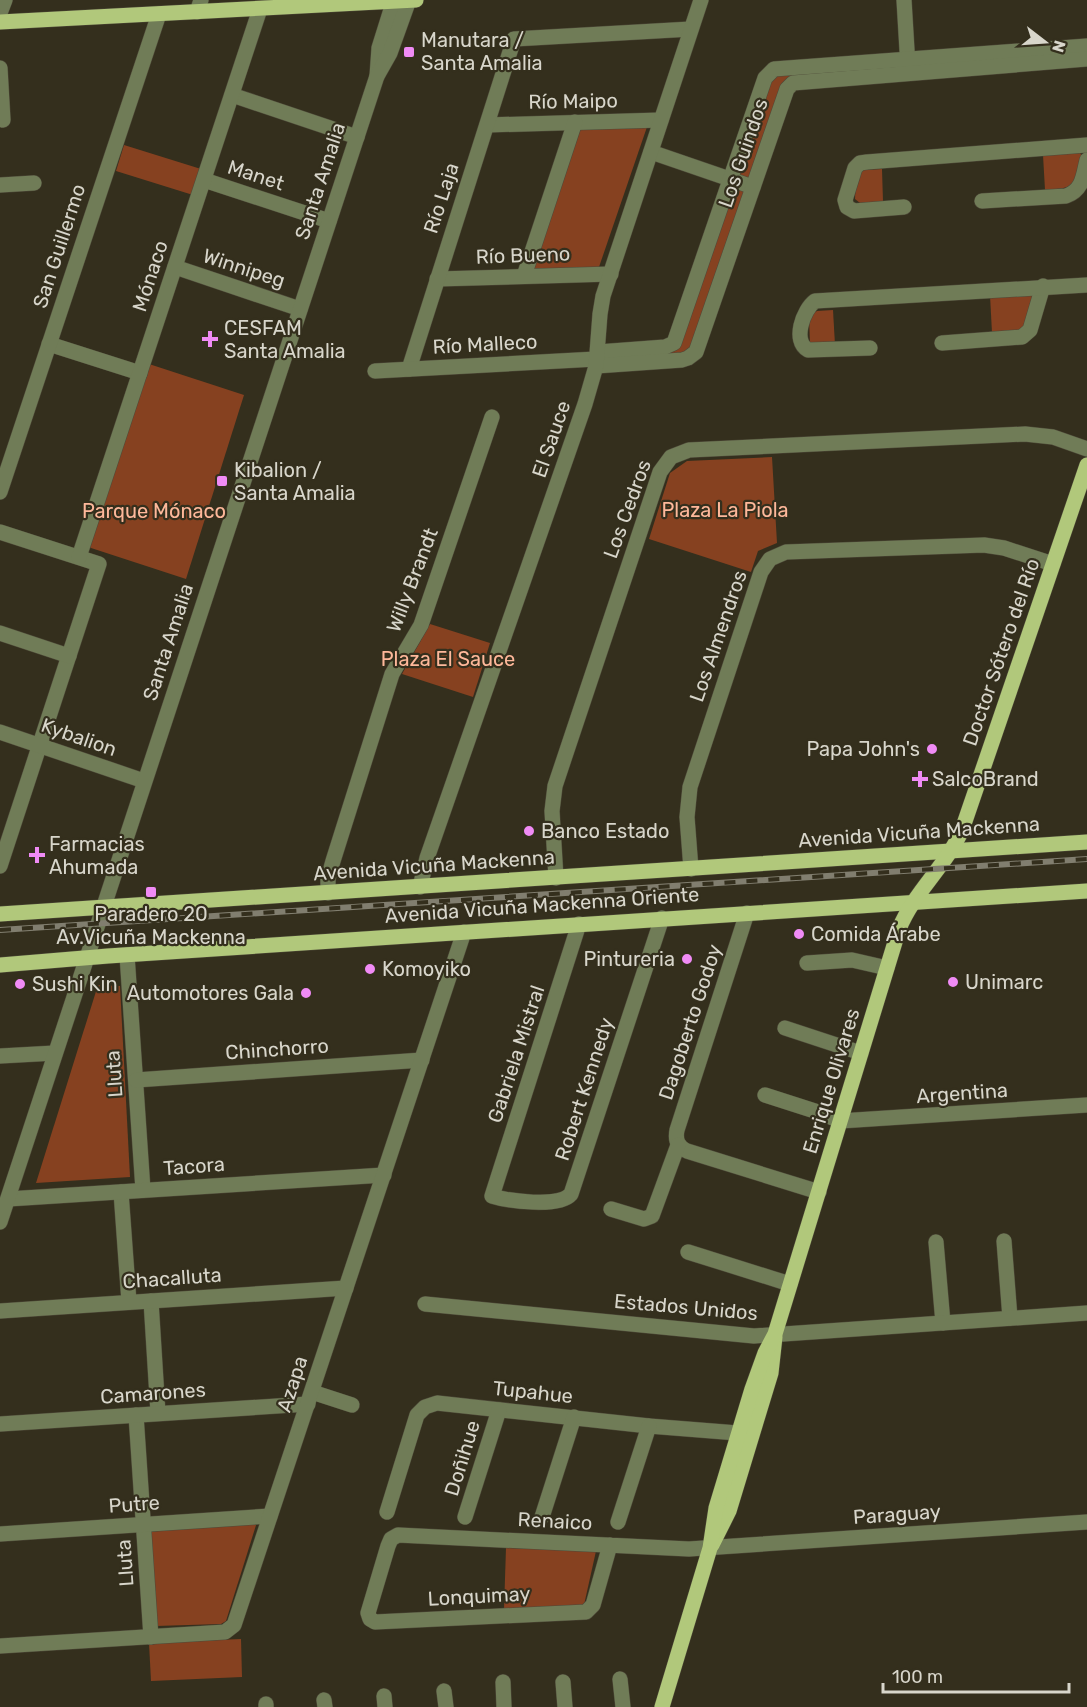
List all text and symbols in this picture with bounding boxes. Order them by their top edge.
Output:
north arrow [1015,12,1075,72]
place label: Manutara / Santa Amalia [421,28,543,75]
text: N [1048,38,1070,55]
marker: Manutara / Santa Amalia [402,45,416,59]
street label: Río Maipo [528,88,618,114]
street label: Los Guindos [713,95,773,211]
street label: Santa Amalia [290,119,350,243]
street label: Manet [225,155,287,195]
street label: Río Laja [418,160,464,236]
street label: San Guillermo [28,181,90,311]
street label: Mónaco [127,238,173,314]
street label: Río Bueno [475,241,571,269]
street label: Winnipeg [200,243,288,293]
place label: CESFAM Santa Amalia [224,316,346,363]
street label: Río Malleco [432,329,538,359]
marker: CESFAM Santa Amalia [201,330,219,348]
street label: El Sauce [527,397,575,481]
street label: Los Cedros [598,456,656,562]
place label: Kibalion / Santa Amalia [234,458,356,505]
marker: Kibalion / Santa Amalia [215,474,229,488]
park label: Plaza La Piola [661,498,789,522]
park label: Parque Mónaco [82,499,226,523]
street label: Willy Brandt [381,524,443,635]
street label: Doctor Sótero del Río [958,555,1044,749]
street label: Los Almendros [684,567,752,705]
street label: Santa Amalia [138,580,198,704]
park label: Plaza El Sauce [381,647,515,671]
street label: Kybalion [38,713,120,761]
place label: Papa John's [806,737,920,761]
marker: Papa John's [925,742,939,756]
place label: SalcoBrand [932,767,1039,791]
marker: SalcoBrand [913,772,927,786]
street label: Avenida Vicuña Mackenna [797,812,1041,852]
place label: Banco Estado [541,819,670,843]
marker: Banco Estado [522,824,536,838]
place label: Farmacias Ahumada [49,832,145,879]
street label: Avenida Vicuña Mackenna [312,845,556,885]
marker: Farmacias Ahumada [30,848,44,862]
street label: Avenida Vicuña Mackenna Oriente [384,882,700,928]
marker: Paradero 20 Av.Vicuña Mackenna [144,885,158,899]
place label: Paradero 20 Av.Vicuña Mackenna [56,902,246,949]
place label: Comida Árabe [811,922,941,946]
marker: Comida Árabe [792,927,806,941]
street label: Dagoberto Godoy [654,941,726,1103]
place label: Pintureria [583,947,675,971]
marker: Pintureria [680,952,694,966]
place label: Komoyiko [382,957,471,981]
marker: Komoyiko [363,962,377,976]
place label: Unimarc [965,970,1043,994]
place label: Sushi Kin [32,972,118,996]
marker: Unimarc [946,975,960,989]
marker: Sushi Kin [13,977,27,991]
place label: Automotores Gala [127,981,294,1005]
street label: Gabriela Mistral [482,982,550,1126]
marker: Automotores Gala [299,986,313,1000]
street label: Enrique Olivares [798,1006,864,1156]
street label: Robert Kennedy [550,1014,618,1164]
street label: Chinchorro [224,1033,330,1065]
street label: Lluta [100,1050,128,1098]
street label: Argentina [915,1078,1009,1108]
street label: Tacora [162,1152,226,1180]
street label: Chacalluta [122,1263,222,1293]
street label: Estados Unidos [613,1289,759,1325]
street label: Azapa [272,1353,312,1415]
street label: Tupahue [492,1376,574,1408]
street label: Camarones [99,1377,207,1409]
street label: Doñihue [439,1417,485,1499]
street label: Putre [108,1490,160,1518]
street label: Paraguay [852,1499,942,1529]
street label: Renaico [517,1507,593,1535]
street label: Lluta [111,1539,139,1587]
street label: Lonquimay [427,1581,531,1611]
scale bar [883,1656,1069,1694]
text: 100 m [892,1666,943,1688]

